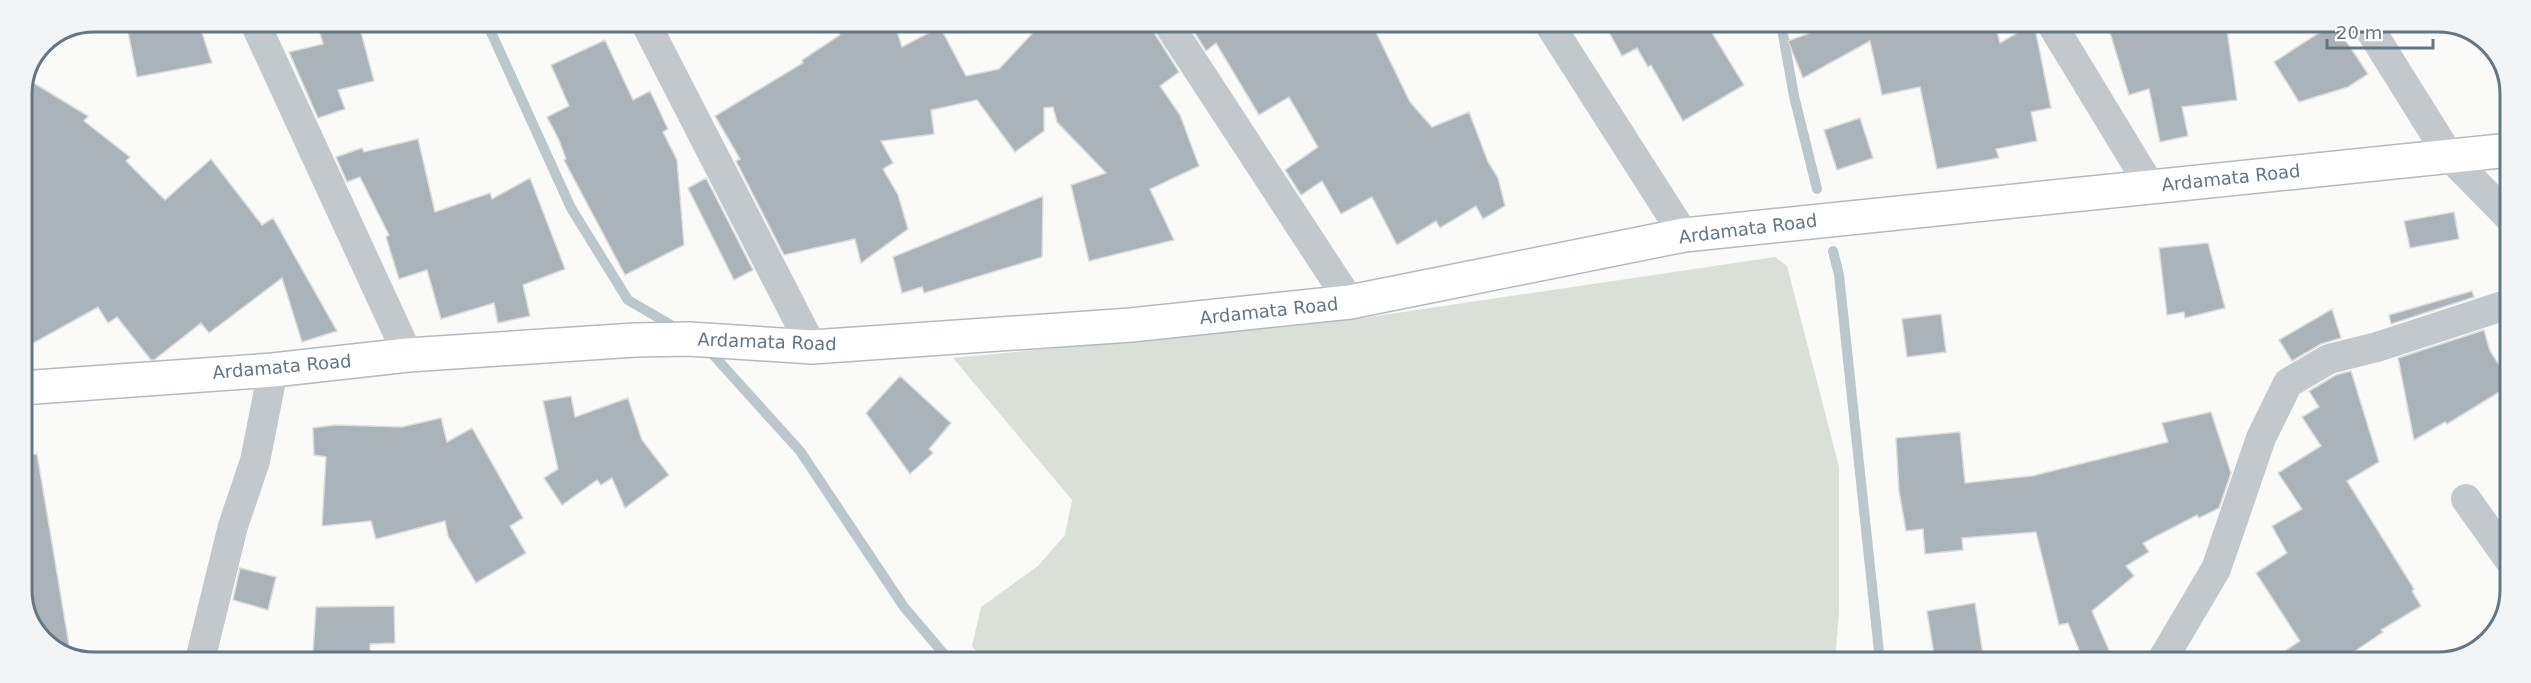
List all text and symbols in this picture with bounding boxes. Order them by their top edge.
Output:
scale bar [2327,12,2434,50]
text: 20 m [2336,22,2382,43]
street label: Ardamata Road [2161,160,2301,195]
street label: Ardamata Road [1677,210,1818,247]
street label: Ardamata Road [1199,293,1339,328]
street label: Ardamata Road [697,329,837,354]
street label: Ardamata Road [212,350,352,383]

